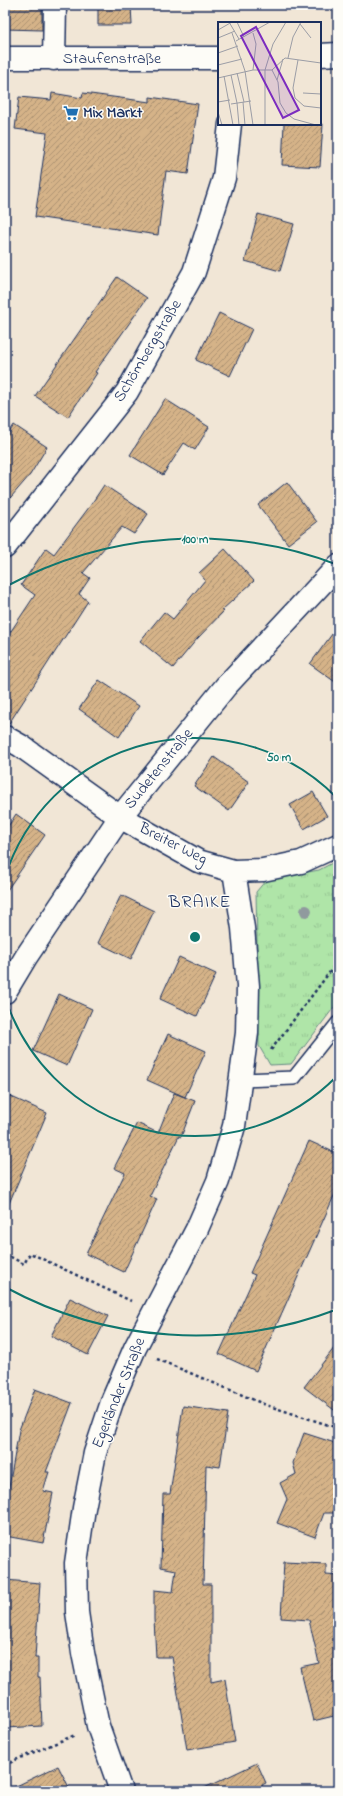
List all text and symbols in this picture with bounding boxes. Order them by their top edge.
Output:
inset map [218,22,321,125]
street label: Staufenstraße [63,47,162,71]
place label: Mix Markt [83,101,143,125]
supermarket icon: Mix Markt [62,104,80,122]
street label: Schömbergstraße [108,294,189,407]
text: 100 m [182,531,209,549]
street label: Sudetenstraße [119,722,200,815]
text: 50 m [267,749,292,767]
street label: Breiter Weg [134,816,211,872]
district label: BRAIKE [167,890,232,916]
centre of rings [188,930,202,944]
street label: Egerländer Straße [86,1333,152,1452]

